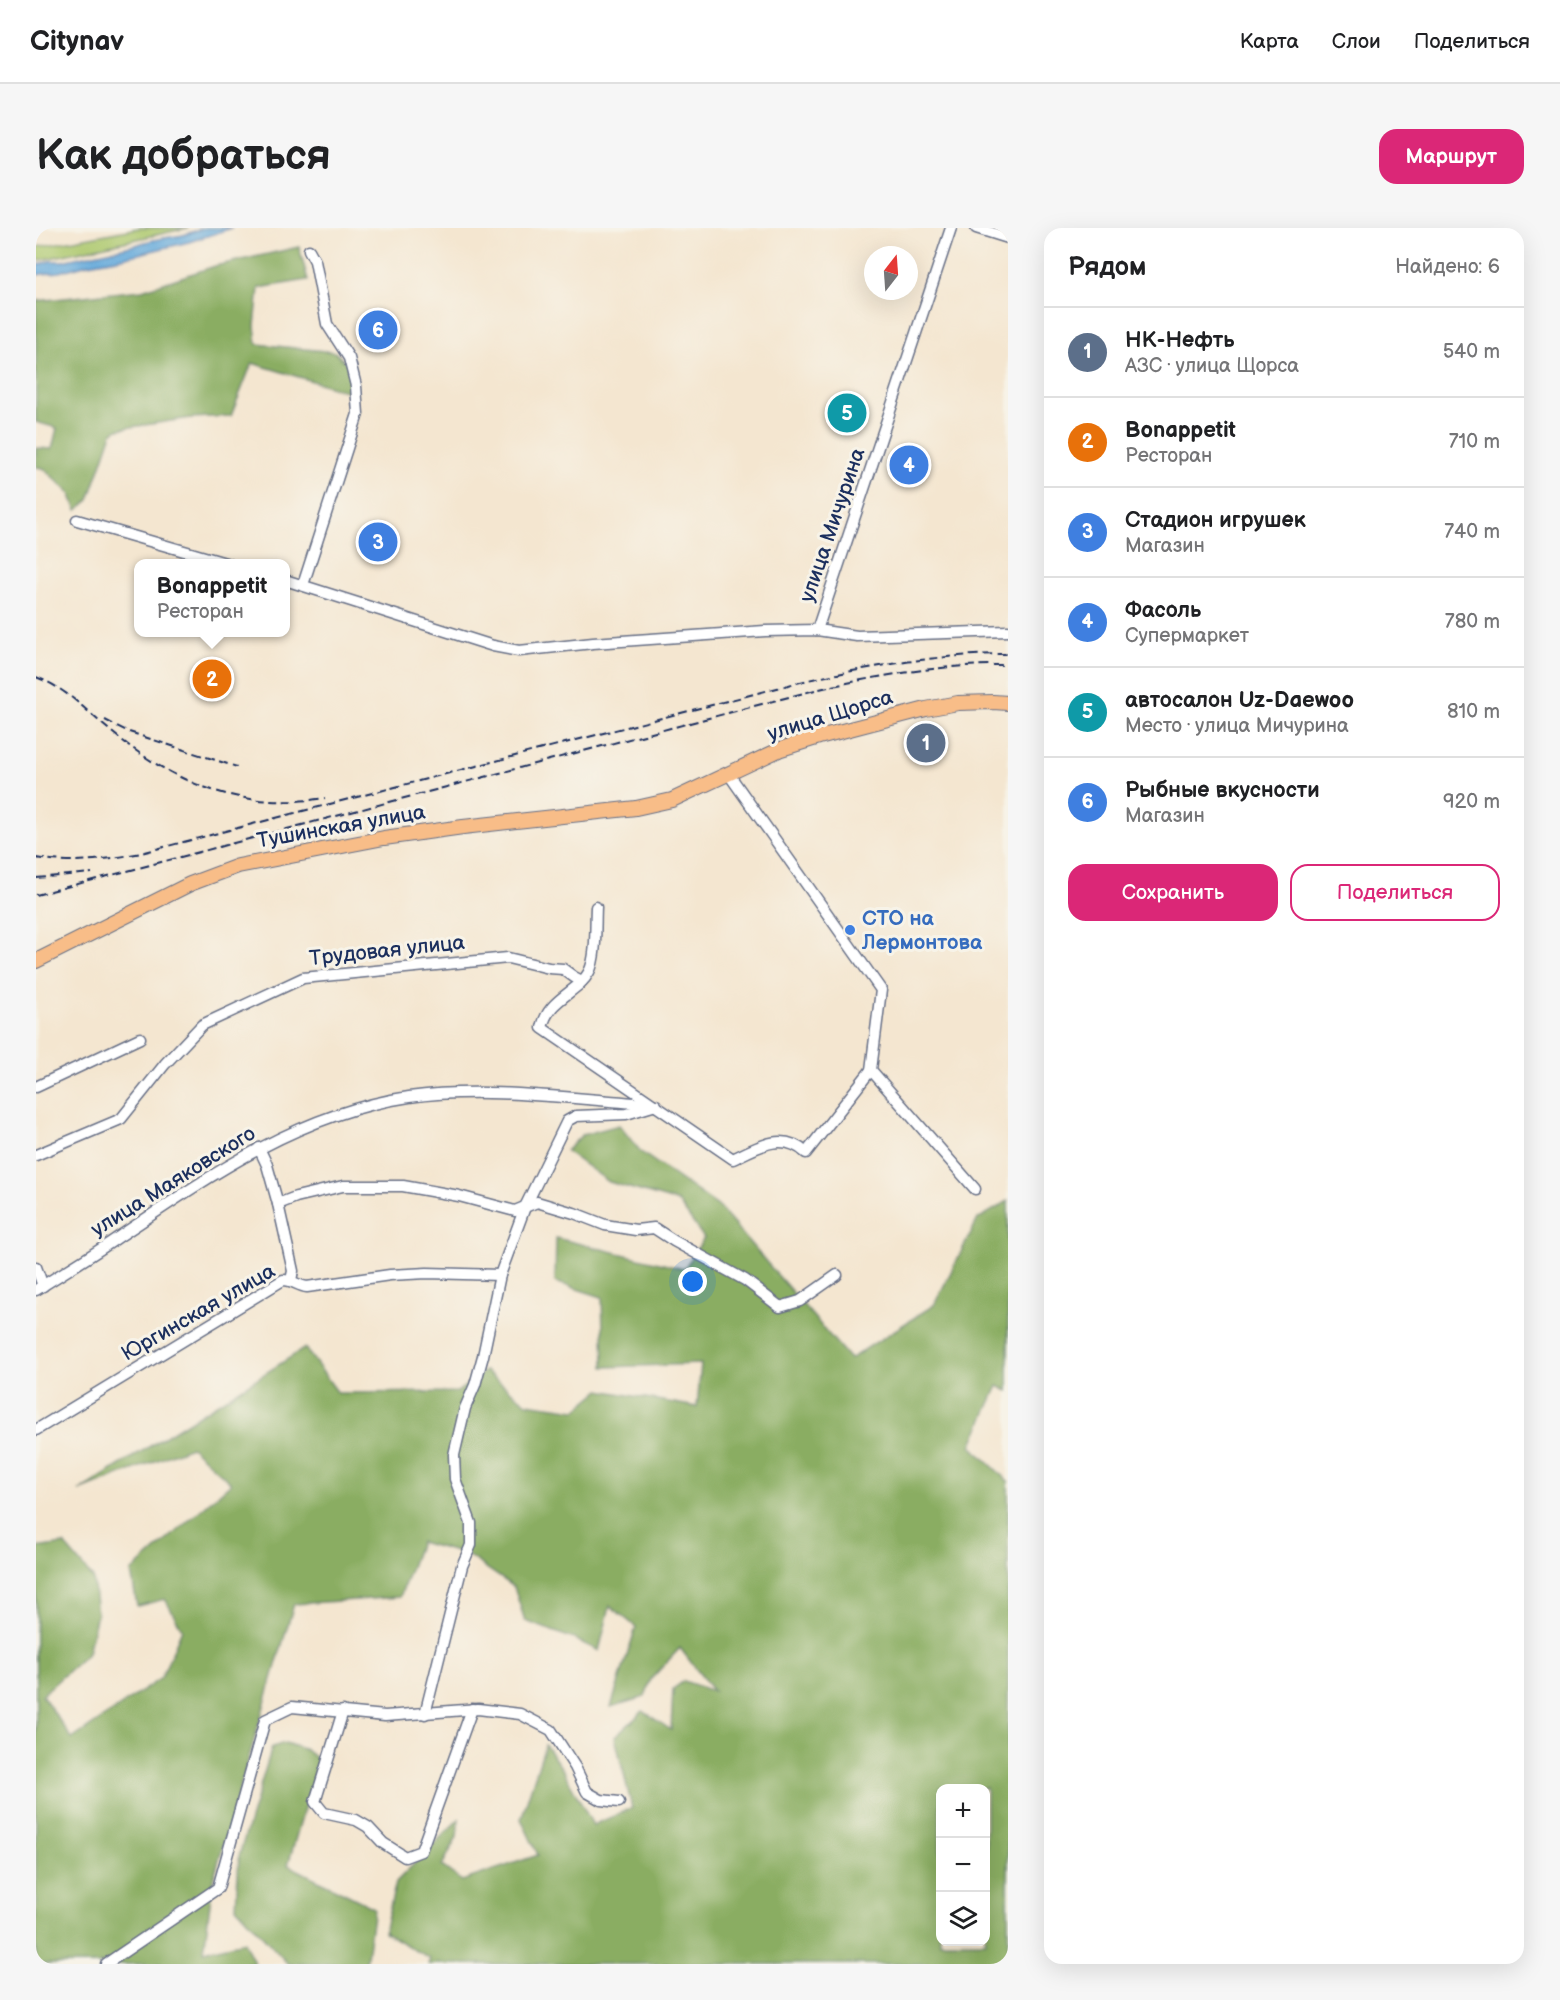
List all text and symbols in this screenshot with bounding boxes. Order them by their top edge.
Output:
text: Citynav [30,25,124,58]
text: Карта [1240,29,1299,54]
text: Слои [1332,29,1381,54]
text: Поделиться [1414,29,1530,54]
button: Маршрут [1379,129,1524,184]
text: Как добраться [36,131,331,182]
north arrow [864,246,918,300]
text: Рядом [1068,252,1146,283]
text: Найдено: 6 [1395,255,1500,279]
pin: 6 [358,308,398,352]
text: НК-Нефть [1125,327,1234,354]
text: 1 [1083,340,1092,364]
text: 540 m [1443,340,1500,364]
text: АЗС · улица Щорса [1125,354,1299,378]
pin: 5 [828,390,866,435]
text: Bonappetit [1125,417,1236,444]
text: 2 [1082,430,1093,454]
text: 710 m [1449,430,1500,454]
pin: 4 [890,442,928,488]
street label: улица Мичурина [794,444,871,606]
text: Ресторан [1125,444,1212,468]
text: Стадион игрушек [1125,507,1306,534]
pin: 3 [358,520,398,564]
text: 3 [1082,520,1093,544]
text: 740 m [1444,520,1500,544]
text: Магазин [1125,534,1205,558]
popup [134,559,290,637]
text: Bonappetit [157,573,267,600]
text: Фасоль [1125,597,1201,624]
text: Ресторан [157,600,244,624]
text: 4 [1082,610,1093,634]
text: 780 m [1445,610,1500,634]
text: Супермаркет [1125,624,1249,648]
pin: 2 [192,656,231,702]
street label: улица Щорса [764,684,896,746]
text: автосалон Uz-Daewoo [1125,687,1354,714]
text: 5 [1082,700,1093,724]
text: 810 m [1447,700,1500,724]
text: Место · улица Мичурина [1125,714,1349,738]
pin: 1 [906,720,946,766]
text: Рыбные вкусности [1125,777,1320,804]
text: 6 [1081,790,1094,814]
text: 920 m [1443,790,1500,814]
street label: Тушинская улица [255,799,428,854]
text: Магазин [1125,804,1205,828]
button: Сохранить [1068,864,1278,921]
button: Поделиться [1290,864,1500,921]
place label: СТО на Лермонтова [861,906,983,955]
marker: СТО на Лермонтова [843,923,857,937]
street label: Трудовая улица [308,930,467,971]
street label: улица Маяковского [87,1121,260,1242]
street label: Юргинская улица [117,1258,280,1367]
your location [678,1267,707,1296]
map controls [936,1784,990,1946]
button: + [936,1784,990,1838]
button: − [936,1838,990,1892]
button: layers [936,1892,990,1946]

